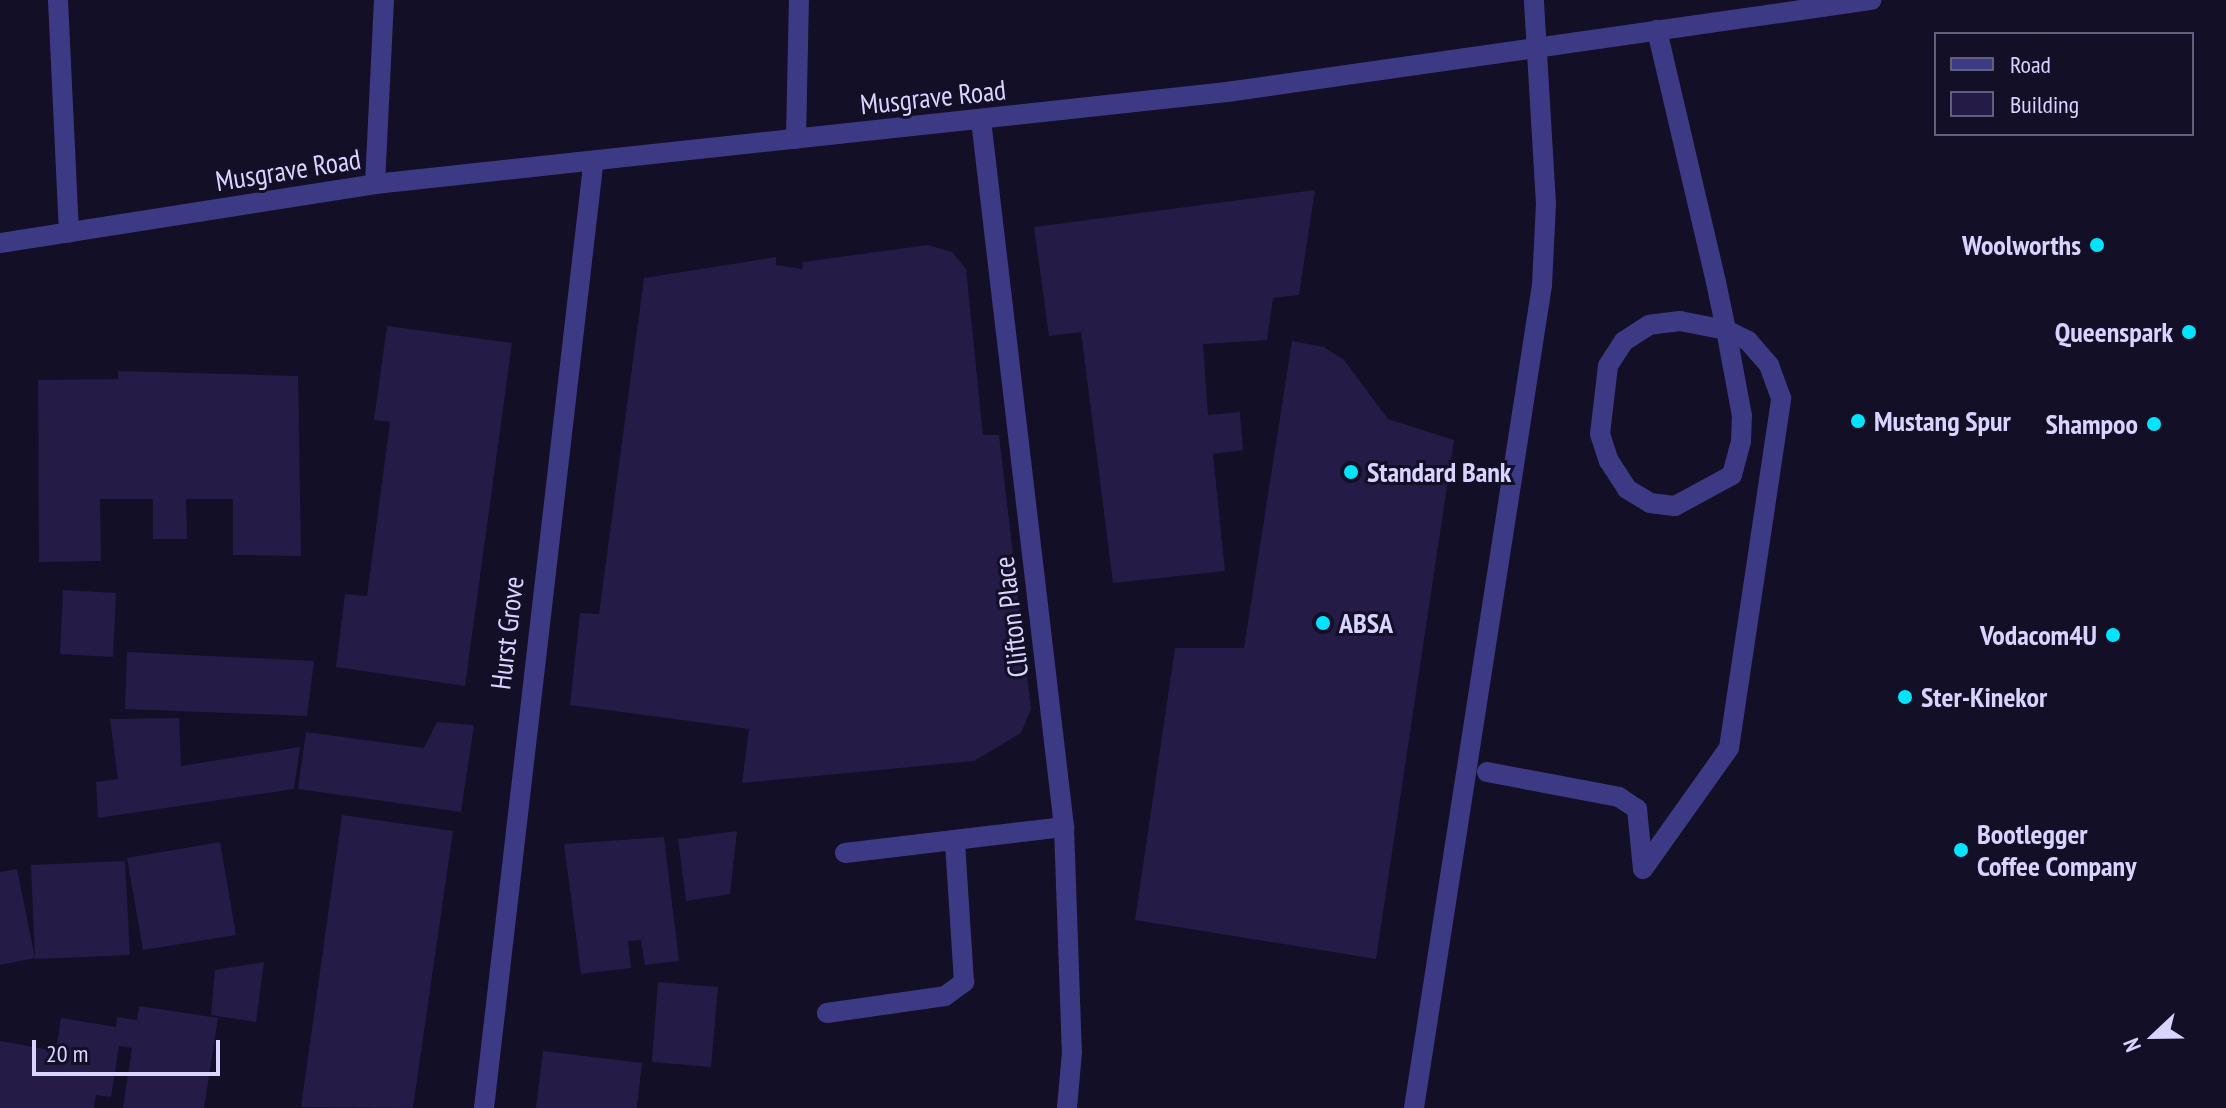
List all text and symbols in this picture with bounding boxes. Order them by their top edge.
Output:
legend [1934,32,2194,136]
text: Road [2010,49,2051,80]
street label: Musgrave Road [858,73,1008,121]
text: Building [2010,89,2079,120]
street label: Musgrave Road [213,142,363,198]
place label: Woolworths [1962,228,2081,262]
marker: Woolworths [2088,236,2106,254]
place label: Queenspark [2055,315,2173,349]
marker: Queenspark [2180,323,2198,341]
place label: Mustang Spur [1874,404,2011,438]
place label: Shampoo [2046,407,2138,441]
marker: Mustang Spur [1849,412,1867,430]
marker: Shampoo [2145,415,2163,433]
place label: Standard Bank [1367,455,1511,489]
marker: Standard Bank [1342,463,1360,481]
street label: Clifton Place [987,555,1035,679]
street label: Hurst Grove [483,575,531,691]
place label: ABSA [1339,606,1393,640]
marker: ABSA [1314,614,1332,632]
place label: Vodacom4U [1980,618,2097,652]
marker: Vodacom4U [2104,626,2122,644]
place label: Ster-Kinekor [1921,680,2047,714]
marker: Ster-Kinekor [1896,688,1914,706]
place label: Bootlegger Coffee Company [1977,817,2137,883]
marker: Bootlegger Coffee Company [1952,841,1970,859]
north arrow [2114,996,2194,1076]
scale bar [36,1024,224,1074]
text: N [2117,1034,2147,1056]
text: 20 m [46,1038,88,1069]

